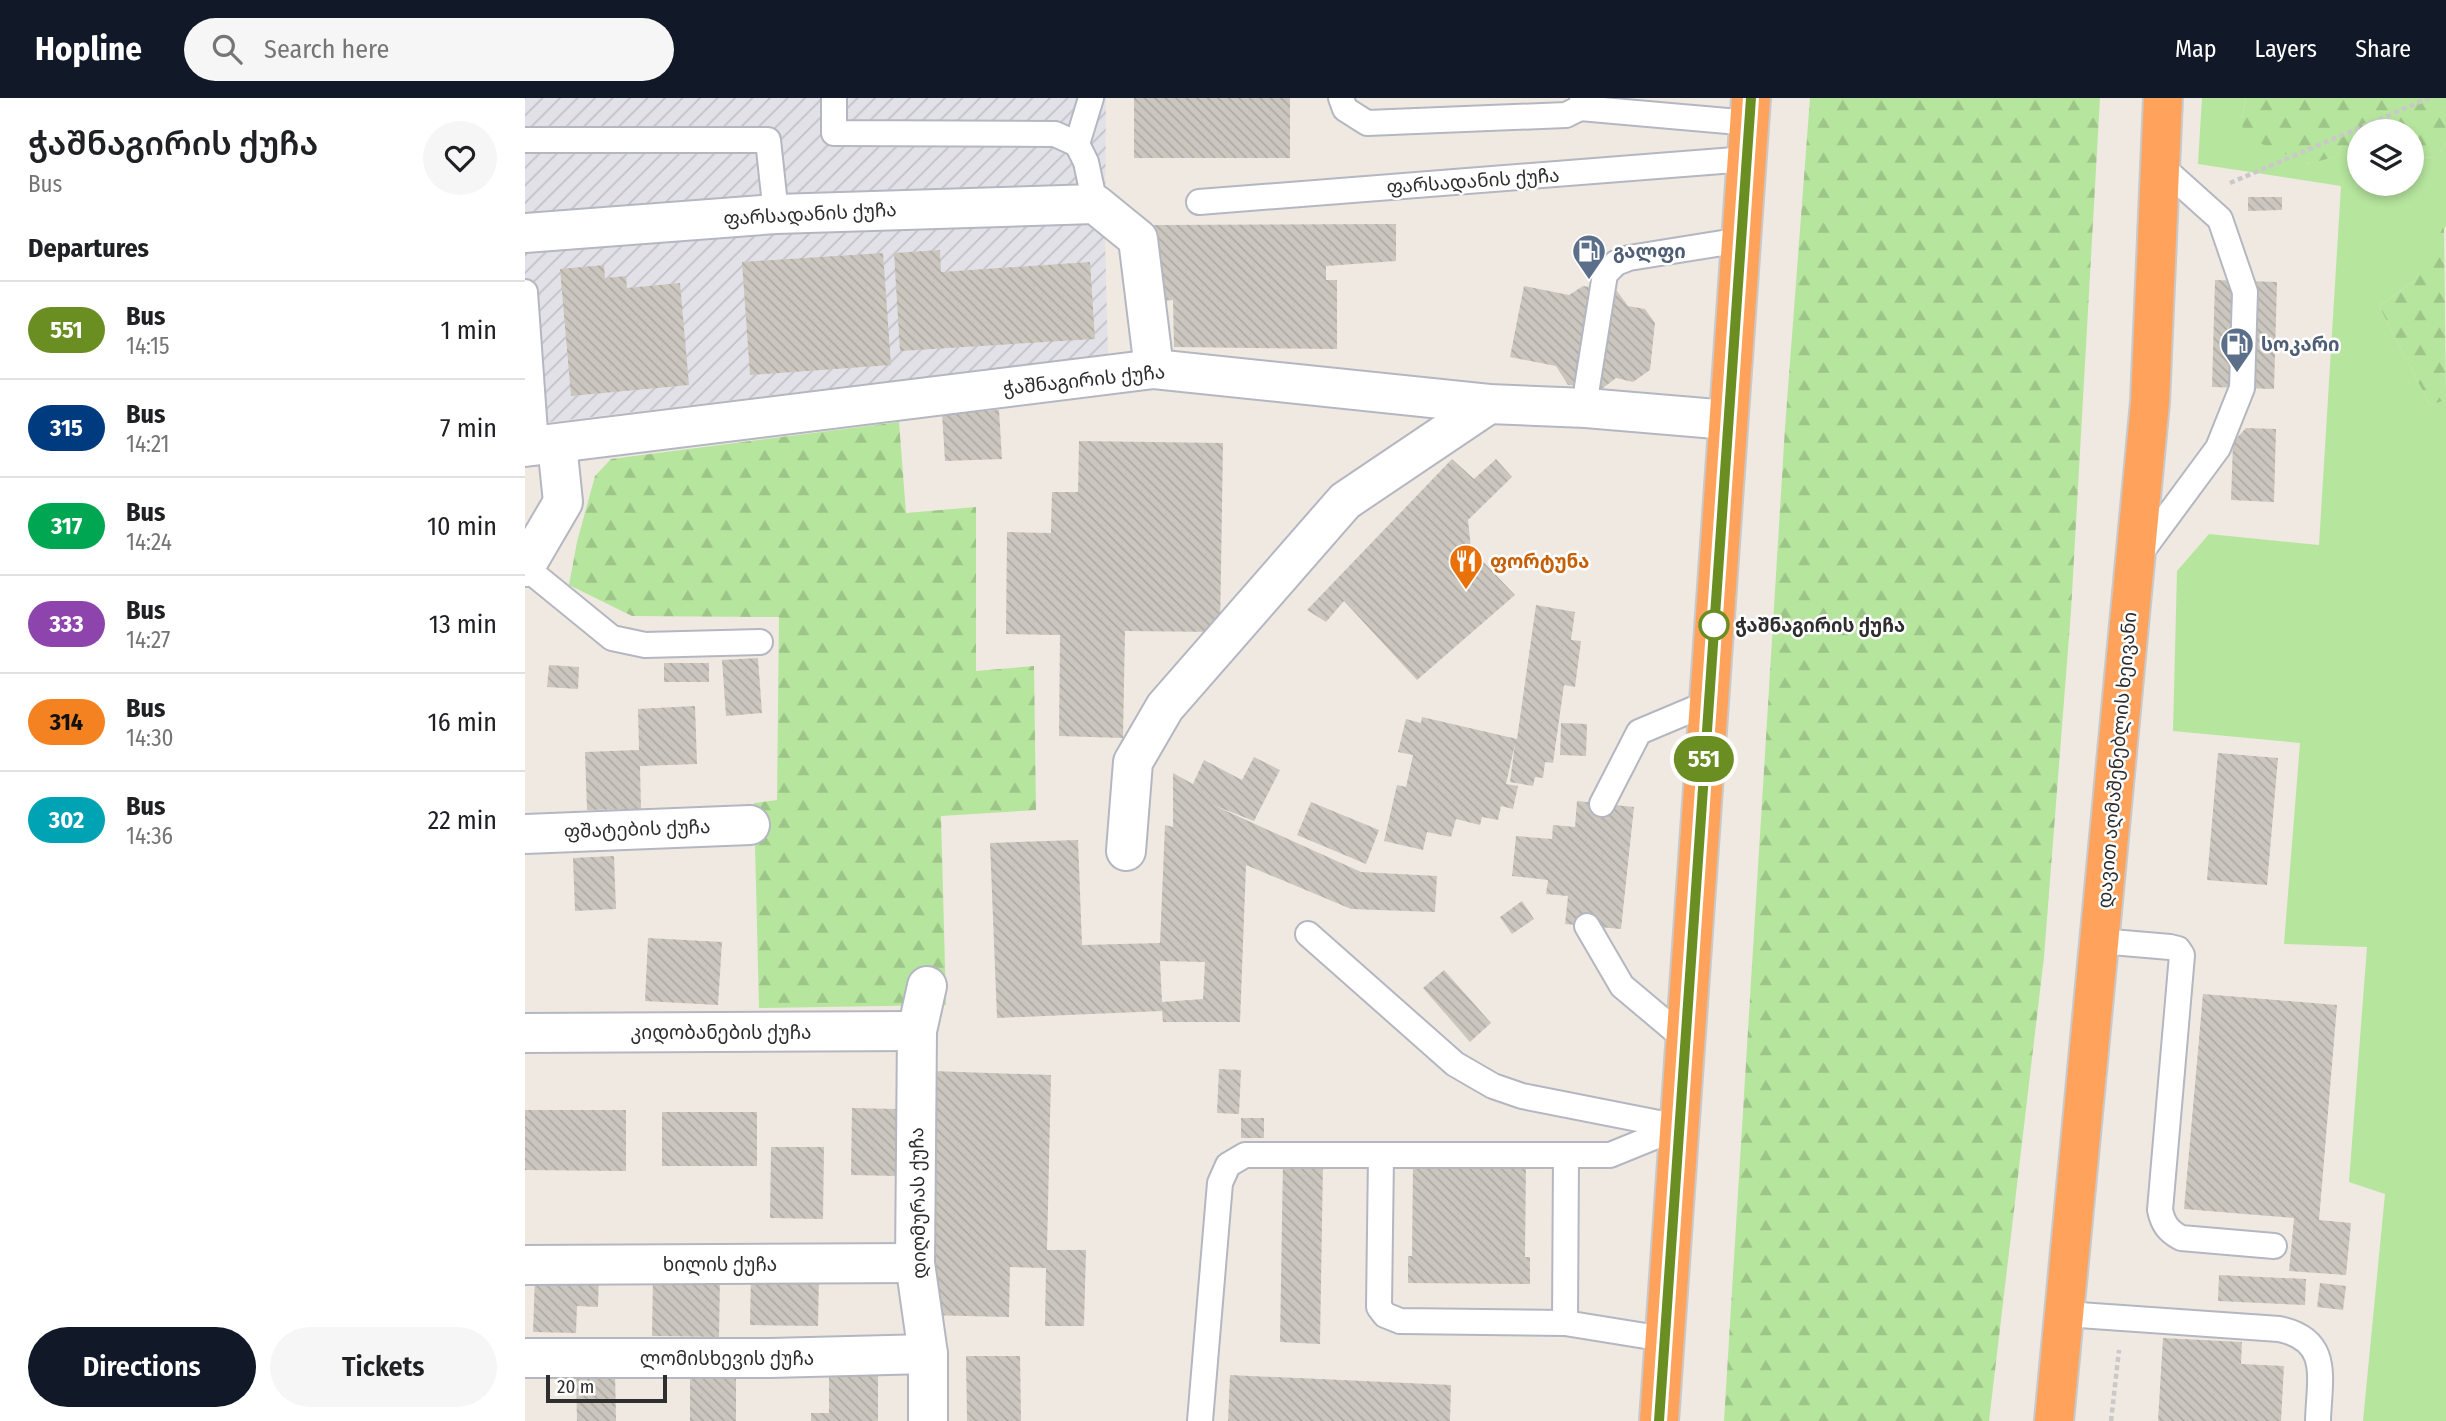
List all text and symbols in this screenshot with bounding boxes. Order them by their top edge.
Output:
search box [184,18,674,81]
text: Hopline [35,29,142,69]
icon: search [208,30,246,68]
text: Search here [264,34,389,65]
text: Map [2175,35,2217,63]
text: Layers [2255,35,2317,63]
text: Share [2355,35,2411,63]
map controls [2347,119,2424,196]
button: layers [2347,119,2424,196]
button: heart [423,121,497,195]
text: ჭაშნაგირის ქუჩა [28,124,318,164]
street label: ფარსადანის ქუჩა [1386,163,1560,200]
text: Bus [28,170,62,198]
street label: ფარსადანის ქუჩა [723,198,897,231]
fuel station icon: გალფი [1570,232,1608,281]
text: Departures [28,233,149,264]
place label: გალფი [1613,240,1686,263]
text: Bus [126,301,165,332]
text: 1 min [441,315,497,346]
text: 551 [50,316,83,344]
fuel station icon: სოკარი [2218,325,2256,374]
text: 14:15 [126,332,170,360]
place label: სოკარი [2261,333,2339,356]
street label: ჭაშნაგირის ქუჩა [1002,360,1166,400]
text: Bus [126,399,165,430]
text: 7 min [440,413,497,444]
text: 315 [50,414,83,442]
text: 14:21 [126,430,170,458]
text: Bus [126,497,165,528]
text: 10 min [427,511,497,542]
text: 317 [51,512,82,540]
text: 14:24 [126,528,172,556]
restaurant icon: ფორტუნა [1447,542,1485,591]
place label: ფორტუნა [1490,550,1589,573]
text: Bus [126,595,165,626]
text: 13 min [429,609,497,640]
text: 333 [49,610,84,638]
marker: ჭაშნაგირის ქუჩა [1699,610,1729,640]
street label: დავით აღმაშენებლის ხეივანი [2093,611,2142,909]
place label: ჭაშნაგირის ქუჩა [1735,614,1905,637]
text: 14:27 [126,626,170,654]
text: Bus [126,693,165,724]
text: 16 min [428,707,497,738]
text: 314 [50,708,83,736]
text: 14:30 [126,724,174,752]
line badge: 551 [1664,736,1744,782]
text: 551 [1688,745,1720,773]
text: Bus [126,791,165,822]
text: 22 min [428,805,497,836]
text: 302 [49,806,84,834]
street label: ფშატების ქუჩა [563,815,711,843]
text: 14:36 [126,822,173,850]
street label: კიდობანების ქუჩა [631,1021,811,1045]
street label: დიღმურას ქუჩა [905,1127,932,1279]
street label: ხილის ქუჩა [663,1253,777,1277]
button: Directions [28,1327,256,1407]
button: Tickets [270,1327,497,1407]
street label: ლომისხევის ქუჩა [640,1347,814,1371]
scale bar [546,1372,667,1404]
text: 20 m [557,1375,594,1398]

